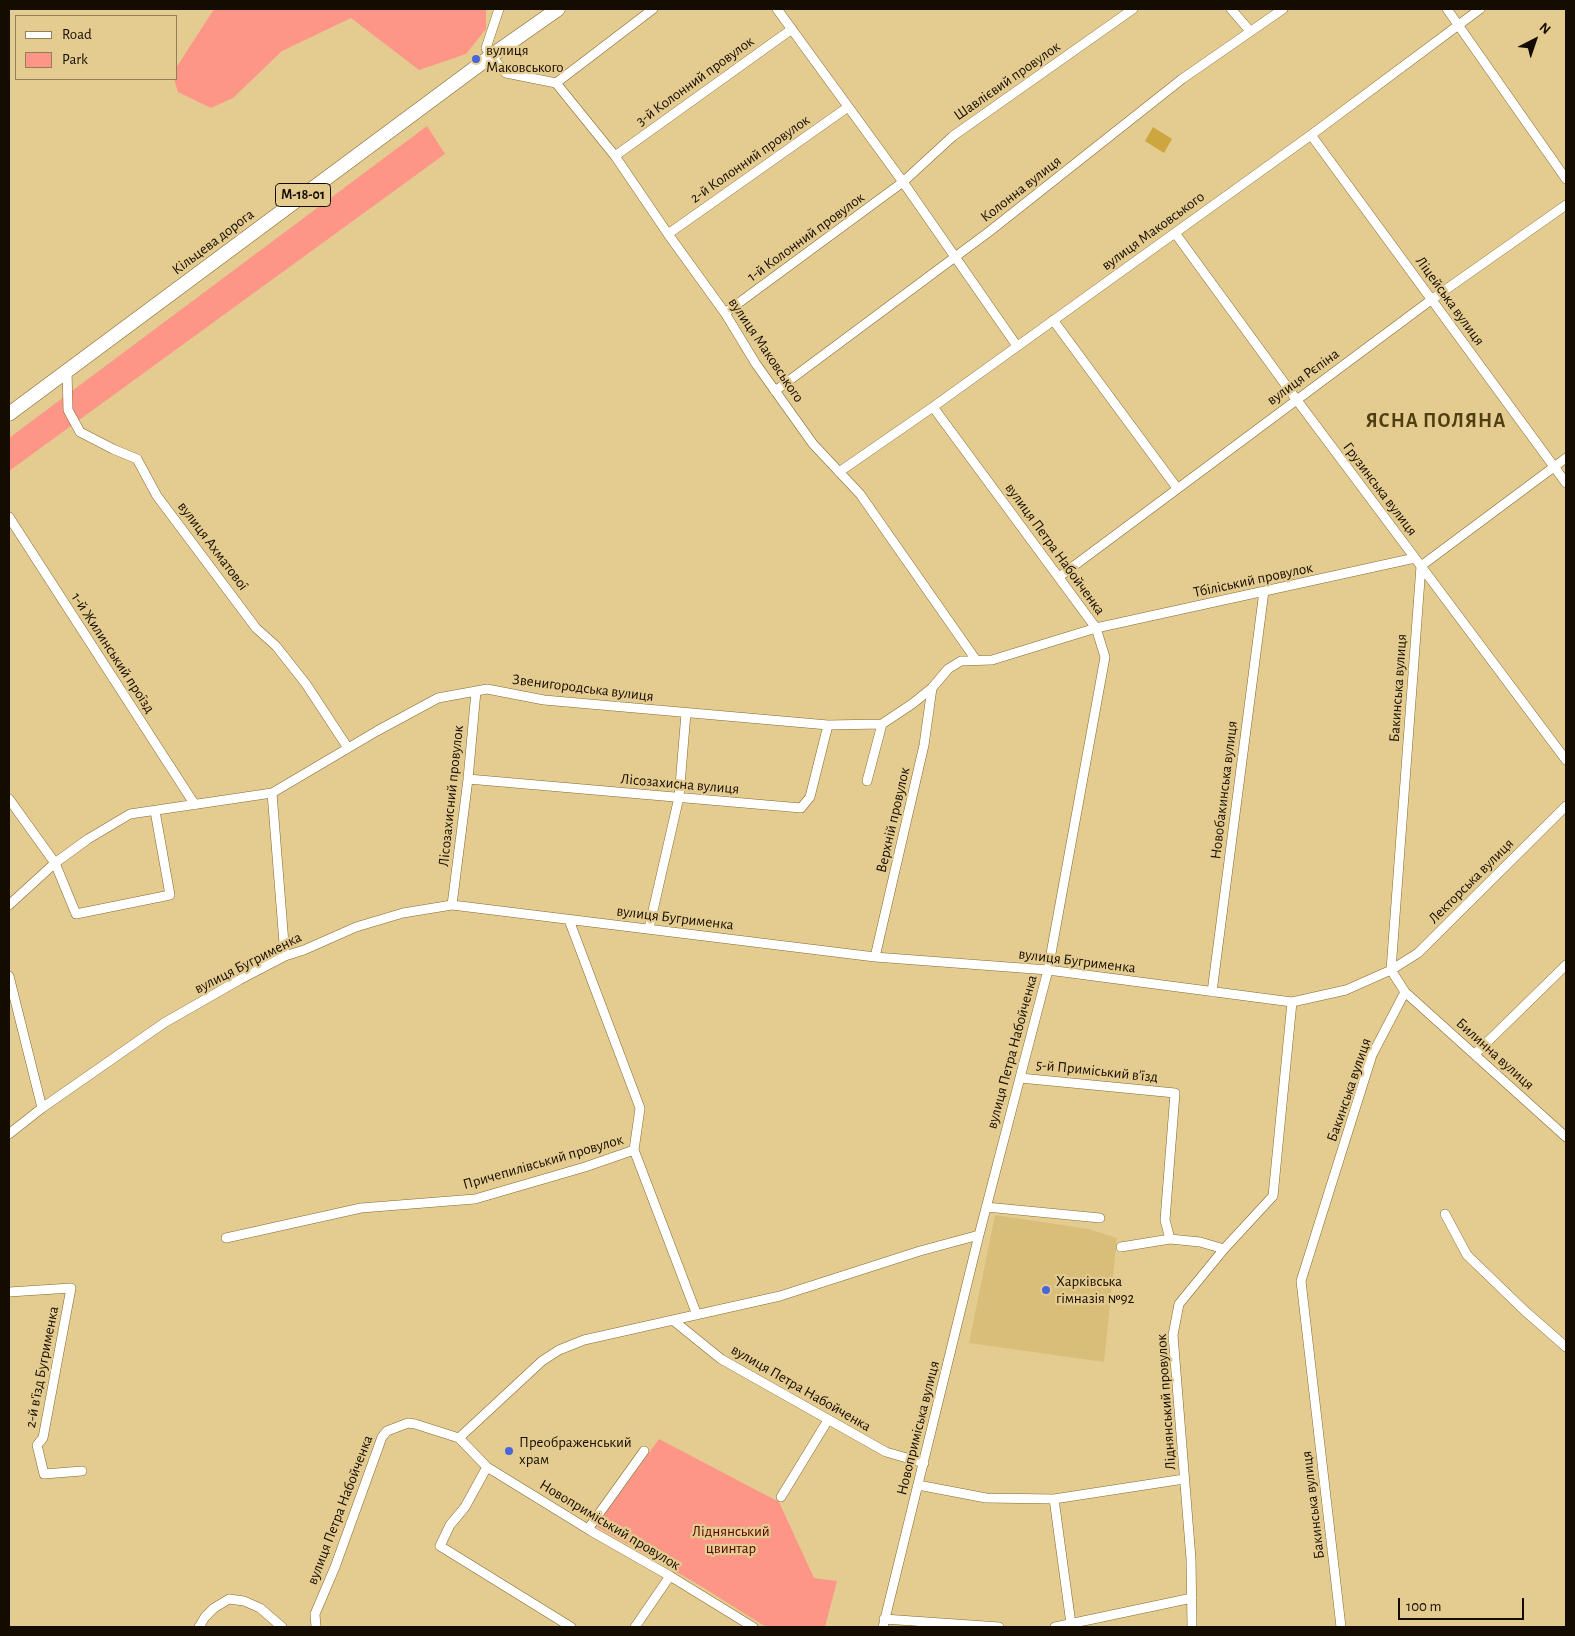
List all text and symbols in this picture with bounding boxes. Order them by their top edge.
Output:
legend [15,15,178,80]
north arrow [1510,15,1560,65]
text: N [1537,20,1553,37]
text: Road [62,27,92,42]
street label: 3-й Колонний провулок [633,32,757,130]
street label: Шавлієвий провулок [950,38,1064,124]
place label: вулиця Маковського [486,41,564,76]
text: Park [62,52,88,67]
marker: вулиця Маковського [470,53,482,65]
street label: 2-й Колонний провулок [687,111,813,207]
street label: Колонна вулиця [977,152,1065,226]
road number: М-18-01 [276,184,330,206]
street label: 1-й Колонний провулок [744,188,868,286]
street label: вулиця Маковського [1098,188,1208,274]
street label: Кільцева дорога [168,205,258,279]
street label: Ліцейська вулиця [1412,253,1488,349]
street label: вулиця Маковського [724,294,808,406]
street label: вулиця Рєпіна [1263,345,1343,409]
district label: ЯСНА ПОЛЯНА [1364,409,1508,433]
street label: Грузинська вулиця [1339,439,1421,539]
street label: вулиця Петра Набойченка [1001,480,1109,618]
street label: вулиця Ахматової [174,498,252,594]
street label: Тбіліський провулок [1192,559,1314,601]
street label: 1-й Жилинський проїзд [67,589,159,717]
street label: Бакинська вулиця [1385,633,1411,743]
street label: Звенигородська вулиця [511,670,655,706]
street label: Новобакинська вулиця [1207,720,1241,860]
street label: Лісозахисний провулок [435,725,467,867]
street label: Верхній провулок [872,766,914,874]
street label: Лісозахисна вулиця [620,770,740,798]
street label: Лекторська вулиця [1425,835,1517,927]
street label: вулиця Бугрименка [615,902,735,934]
street label: вулиця Бугрименка [191,928,305,998]
street label: вулиця Бугрименка [1017,945,1137,977]
street label: вулиця Петра Набойченка [983,973,1041,1131]
street label: Билинна вулиця [1452,1014,1538,1094]
street label: Бакинська вулиця [1323,1036,1375,1144]
street label: 5-й Приміський в’їзд [1035,1056,1159,1086]
street label: Причепилівський провулок [461,1130,625,1194]
place label: Харківська гімназія №92 [1056,1272,1134,1307]
marker: Харківська гімназія №92 [1040,1284,1052,1296]
street label: 2-й в'їзд Бугрименка [21,1305,63,1429]
street label: Ліднянський провулок [1152,1333,1180,1471]
street label: вулиця Петра Набойченка [728,1341,874,1435]
street label: Новоприміська вулиця [893,1359,943,1497]
street label: вулиця Петра Набойченка [303,1433,377,1587]
place label: Преображенський храм [519,1433,632,1468]
marker: Преображенський храм [503,1445,515,1457]
street label: Бакинська вулиця [1297,1450,1329,1560]
street label: Новоприміський провулок [536,1476,684,1574]
park label: Ліднянський цвинтар [692,1522,770,1557]
scale bar [1400,1588,1526,1620]
text: 100 m [1406,1599,1441,1614]

